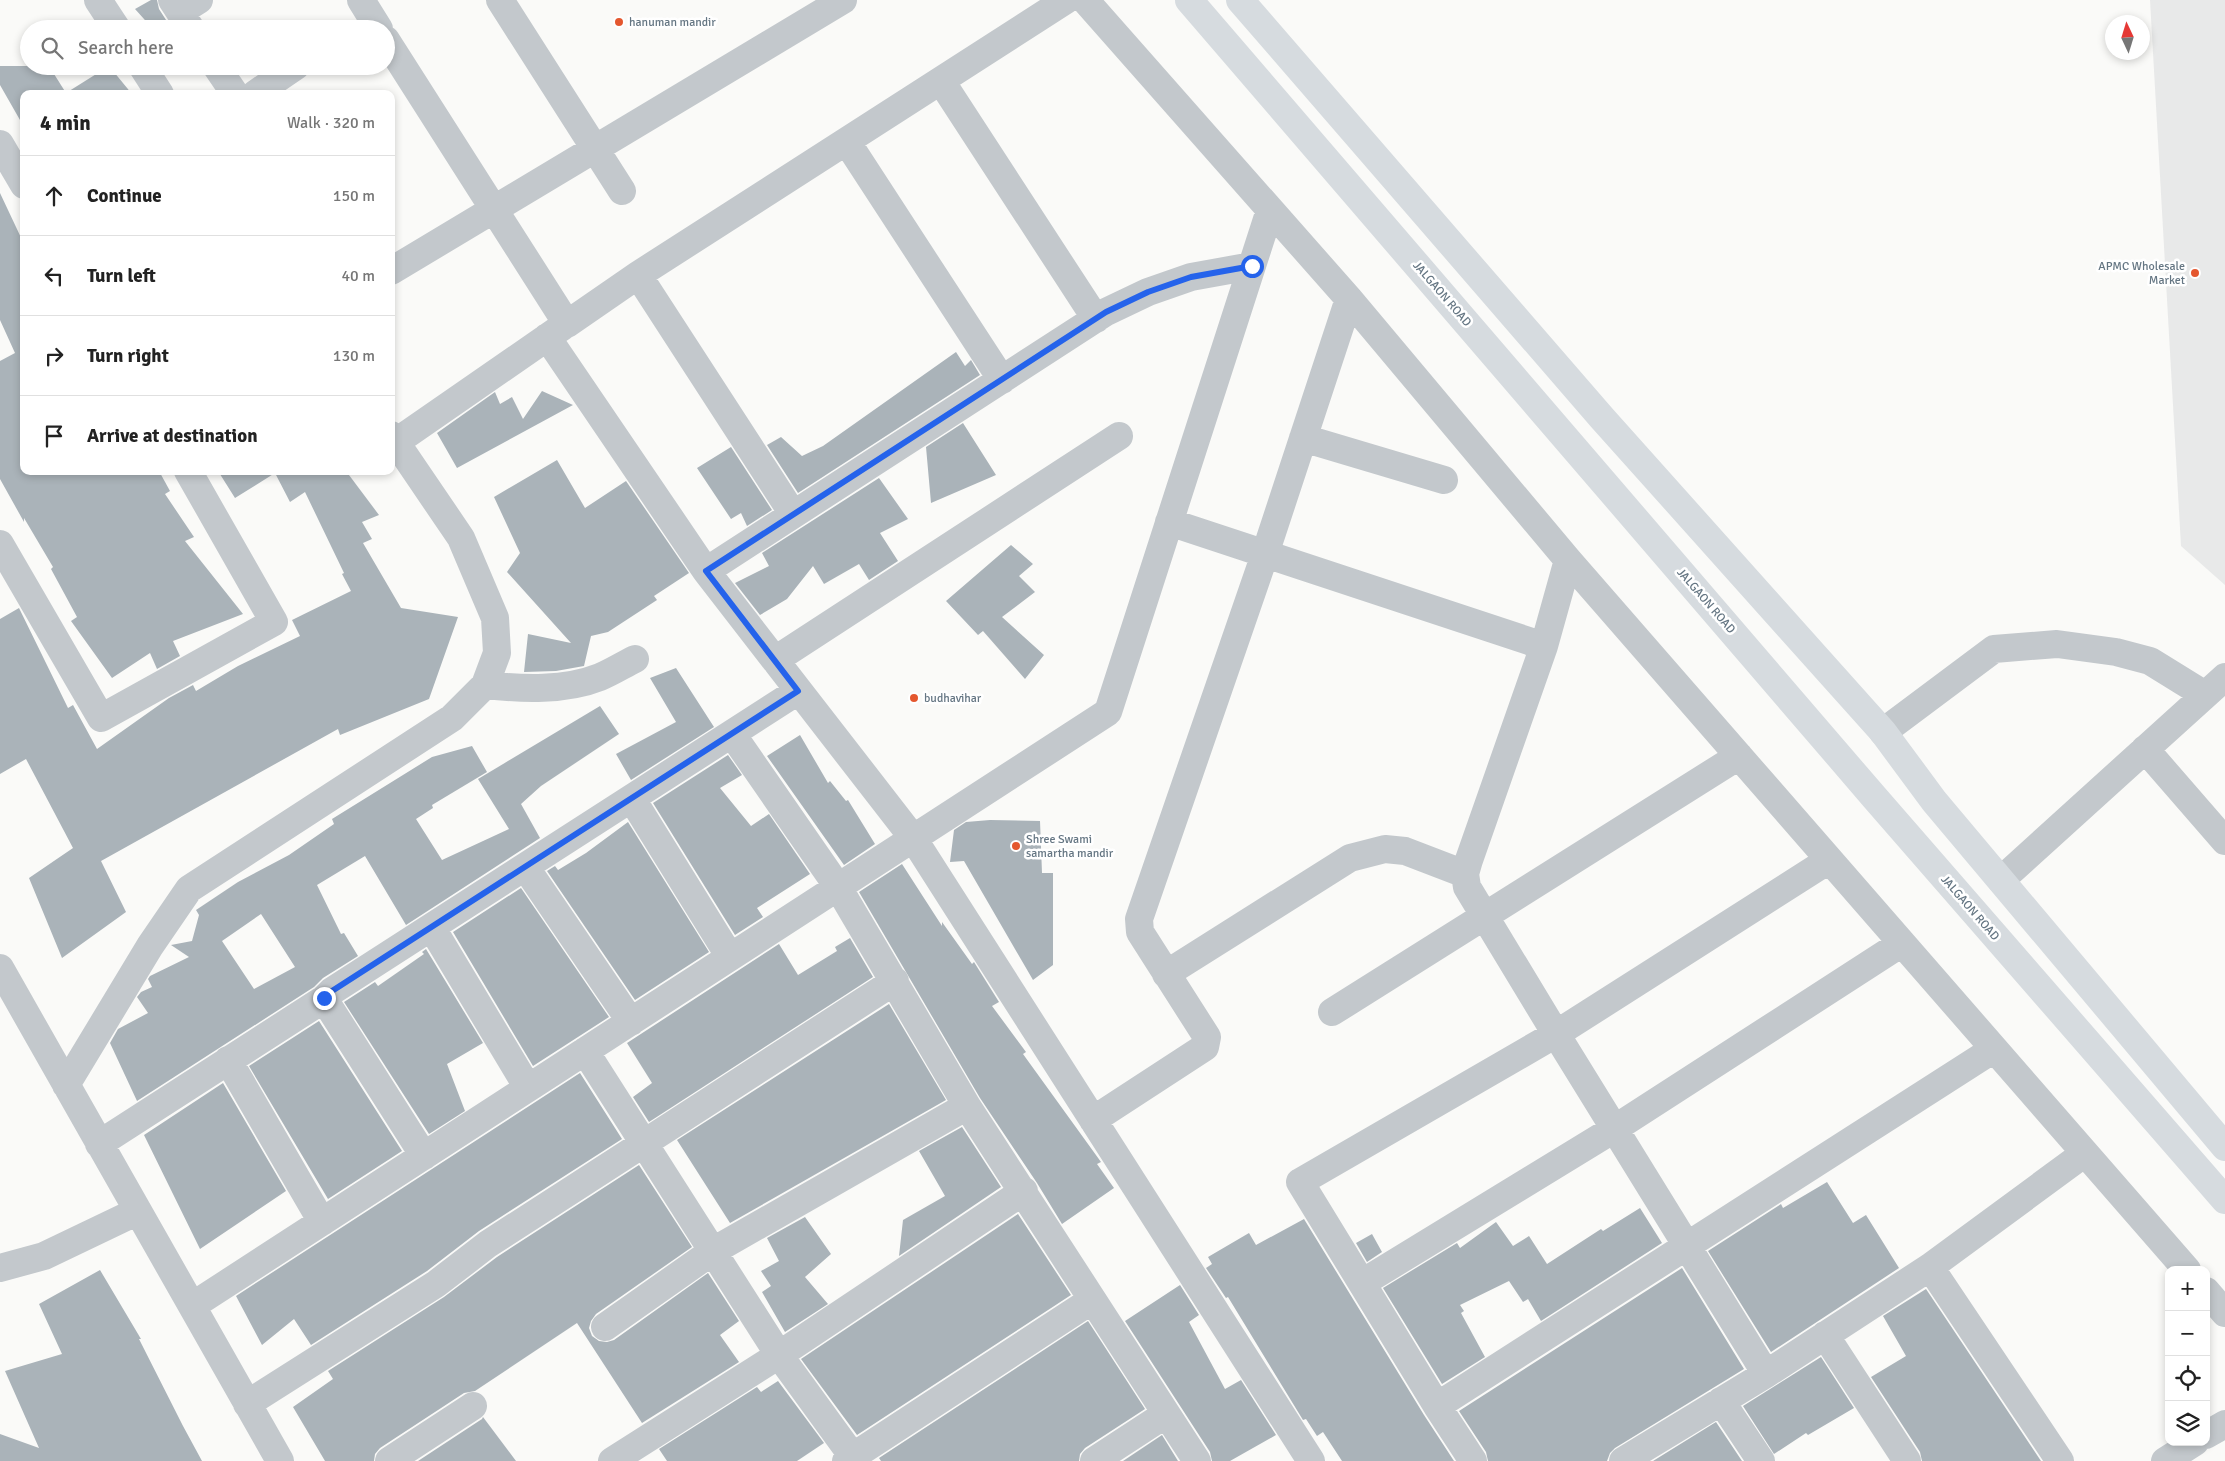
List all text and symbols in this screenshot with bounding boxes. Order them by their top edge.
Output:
place label: hanuman mandir [629,15,716,30]
north arrow [2105,15,2150,60]
marker: hanuman mandir [613,16,625,28]
search box [20,20,395,75]
icon: search [38,34,66,62]
text: Search here [78,36,174,60]
text: 4 min [40,110,91,136]
text: Walk · 320 m [287,113,375,133]
icon: ahead [40,182,68,210]
text: Continue [87,184,162,208]
text: 150 m [333,186,375,206]
route start [1241,255,1264,278]
street label: JALGAON ROAD [1409,258,1475,330]
place label: APMC Wholesale Market [2098,259,2185,288]
icon: left [40,262,68,290]
text: Turn left [87,264,156,288]
text: 40 m [341,266,375,286]
marker: APMC Wholesale Market [2189,267,2201,279]
icon: right [40,342,68,370]
text: Turn right [87,344,169,368]
text: 130 m [333,346,375,366]
icon: arrive [40,422,68,450]
text: Arrive at destination [87,424,258,448]
street label: JALGAON ROAD [1673,565,1739,637]
place label: budhavihar [924,691,982,706]
marker: budhavihar [908,692,920,704]
place label: Shree Swami samartha mandir [1026,832,1114,861]
marker: Shree Swami samartha mandir [1010,840,1022,852]
street label: JALGAON ROAD [1937,872,2003,944]
route end [313,987,336,1010]
map controls [2165,1266,2210,1446]
button: + [2165,1266,2210,1311]
button: − [2165,1311,2210,1356]
button: locate [2165,1356,2210,1401]
button: layers [2165,1401,2210,1446]

